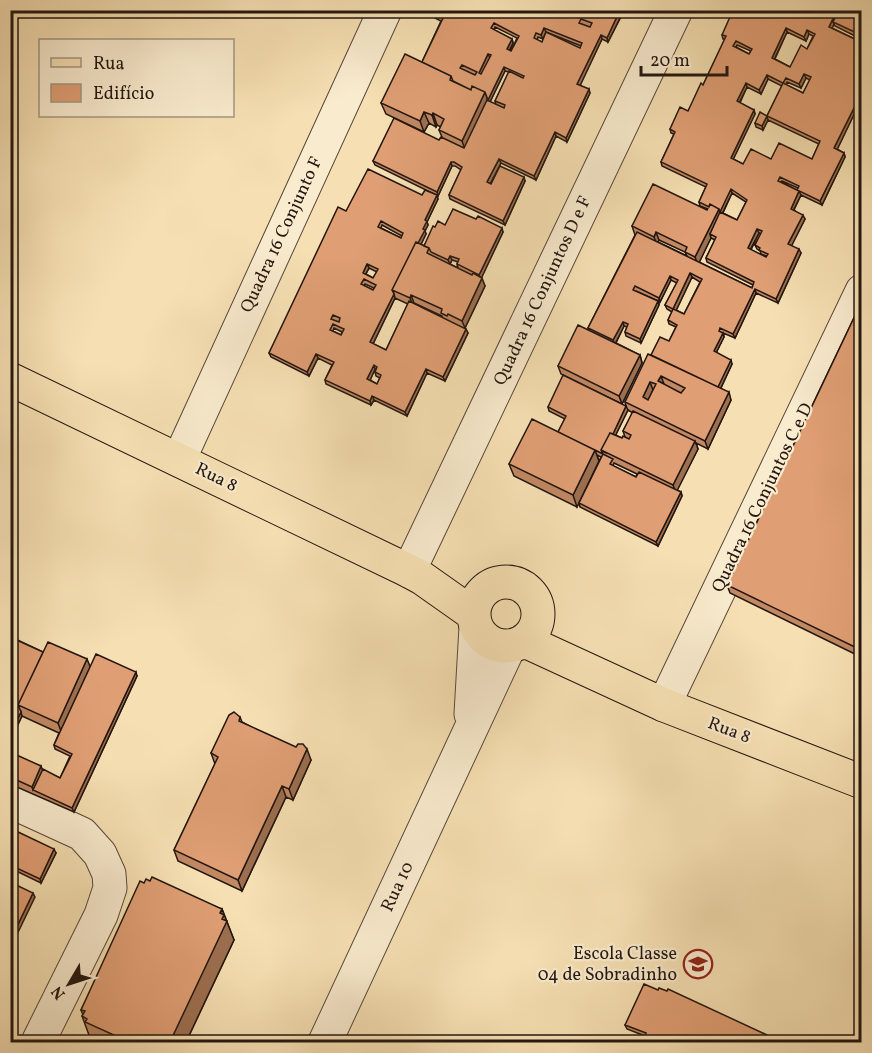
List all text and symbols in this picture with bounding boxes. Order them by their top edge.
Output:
legend [39,39,234,117]
scale bar [641,39,726,77]
text: 20 m [650,49,690,74]
text: Rua [93,52,124,77]
text: Edifício [93,82,154,107]
street label: Quadra 16 Conjunto F [235,153,329,317]
street label: Quadra 16 Conjuntos D e F [488,192,598,390]
street label: Quadra 16 Conjuntos C e D [706,399,820,597]
street label: Rua 8 [191,457,241,499]
street label: Rua 8 [704,711,754,751]
street label: Rua 10 [376,858,421,916]
place label: Escola Classe 04 de Sobradinho [538,942,677,988]
school or university icon: Escola Classe 04 de Sobradinho [682,948,714,980]
north arrow [39,954,99,1014]
text: N [46,980,71,1004]

